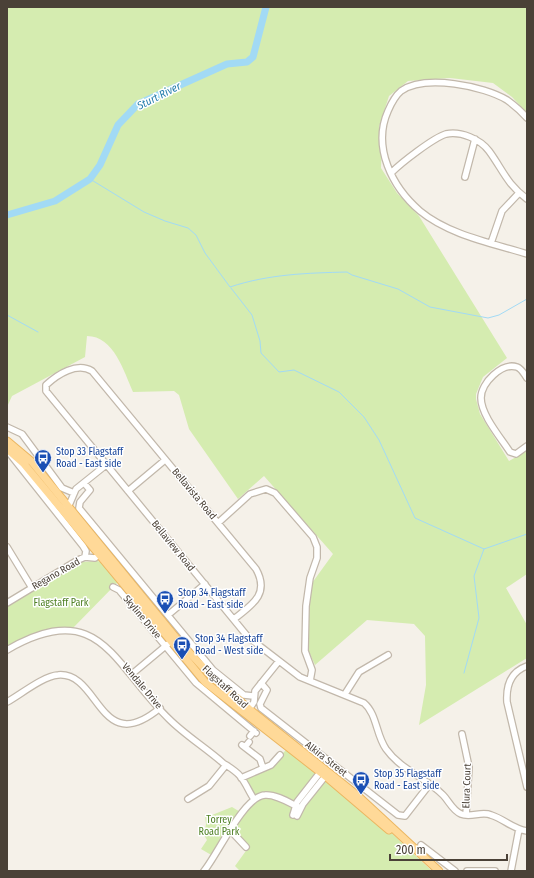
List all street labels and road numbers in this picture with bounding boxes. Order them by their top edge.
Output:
street label: Bellavista Road [169,466,219,522]
street label: Bellaview Road [149,518,197,574]
street label: Regano Road [30,555,82,593]
street label: Skyline Drive [120,593,164,641]
street label: Vendale Drive [119,661,165,711]
street label: Flagstaff Road [200,663,250,711]
street label: Alkira Street [303,739,350,780]
street label: Elura Court [460,763,474,809]

